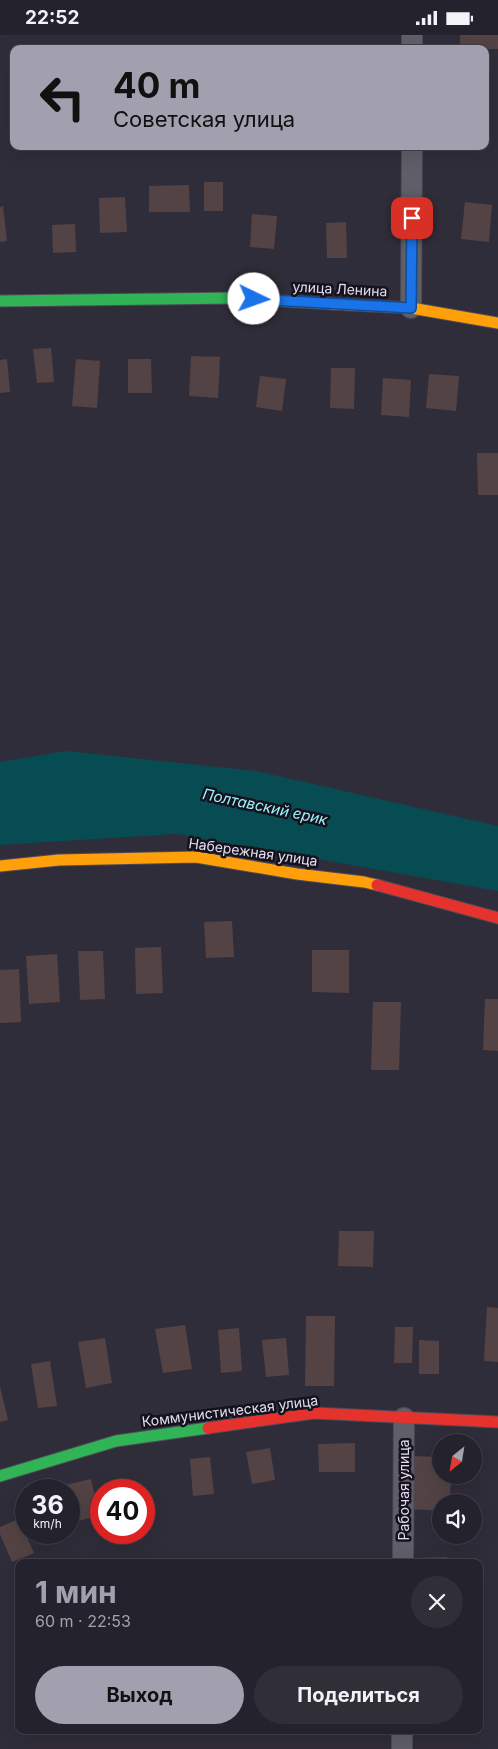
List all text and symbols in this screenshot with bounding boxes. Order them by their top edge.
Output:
text: 22:52 [25,6,79,29]
text: 40 m [113,64,201,106]
icon: left [30,65,95,130]
text: Советская улица [113,106,295,132]
pin [391,197,433,239]
icon: arrive [398,204,426,232]
position arrow [227,272,279,324]
street label: улица Ленина [292,278,388,299]
water label: Полтавский ерик [201,784,330,829]
street label: Набережная улица [187,834,319,869]
street label: Коммунистическая улица [141,1391,319,1430]
north arrow [432,1434,482,1484]
map controls [432,1434,482,1544]
street label: Рабочая улица [395,1439,412,1541]
speed limit sign: 40 [90,1479,155,1544]
text: 36 [31,1490,64,1520]
button: sound [432,1494,482,1544]
text: km/h [33,1516,62,1531]
text: 1 мин [35,1574,117,1610]
button: close [411,1576,463,1628]
text: 60 m · 22:53 [35,1611,131,1631]
button: Выход [35,1666,244,1724]
button: Поделиться [254,1666,463,1724]

